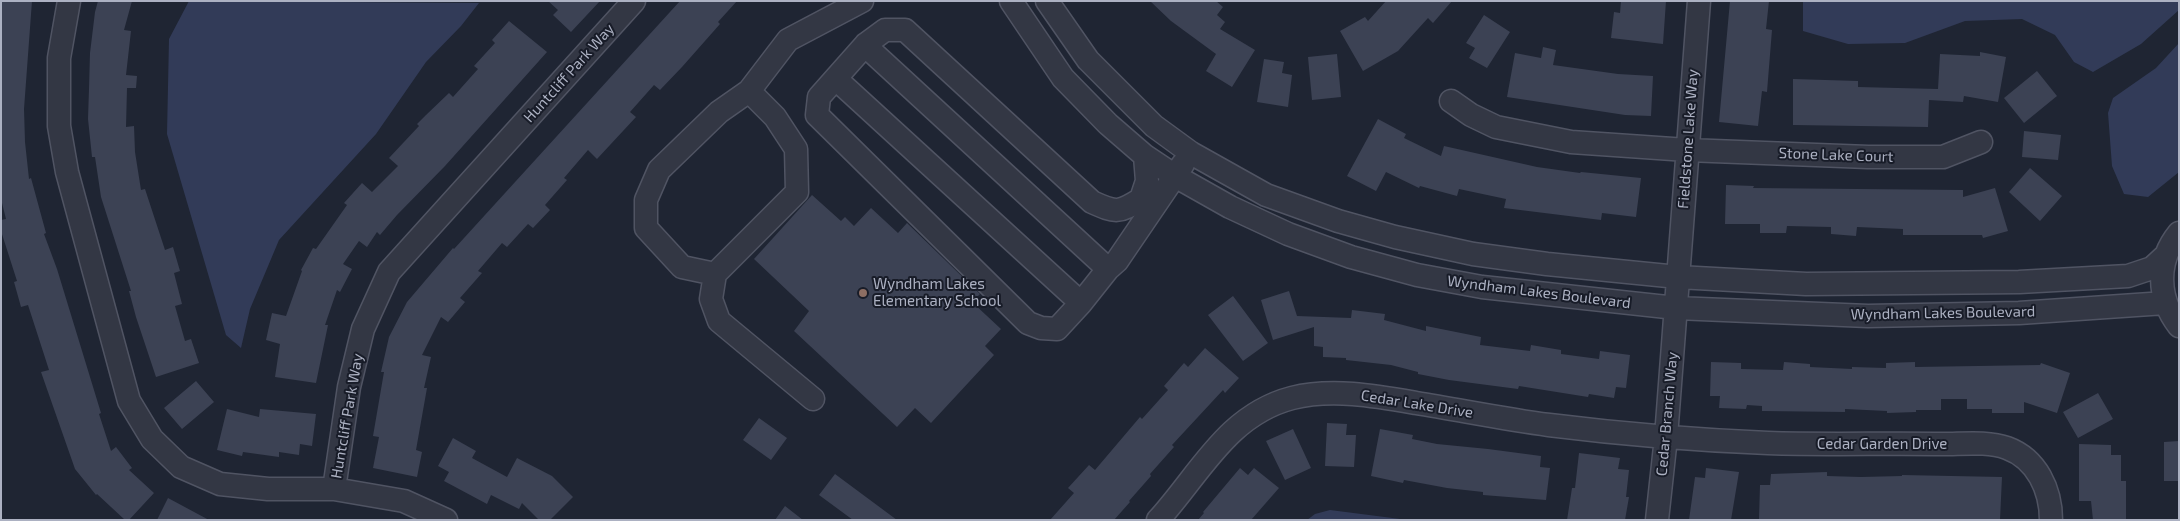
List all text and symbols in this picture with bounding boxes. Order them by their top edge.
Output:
street label: Huntcliff Park Way [520,20,618,126]
street label: Fieldstone Lake Way [1674,69,1702,209]
street label: Stone Lake Court [1778,144,1894,166]
street label: Wyndham Lakes Boulevard [1446,272,1632,312]
place label: Wyndham Lakes Elementary School [873,275,1001,310]
marker: Wyndham Lakes Elementary School [857,287,869,299]
street label: Wyndham Lakes Boulevard [1851,302,2035,324]
street label: Cedar Branch Way [1653,351,1681,477]
street label: Huntcliff Park Way [327,352,367,480]
street label: Cedar Lake Drive [1360,386,1474,422]
street label: Cedar Garden Drive [1817,435,1947,453]

